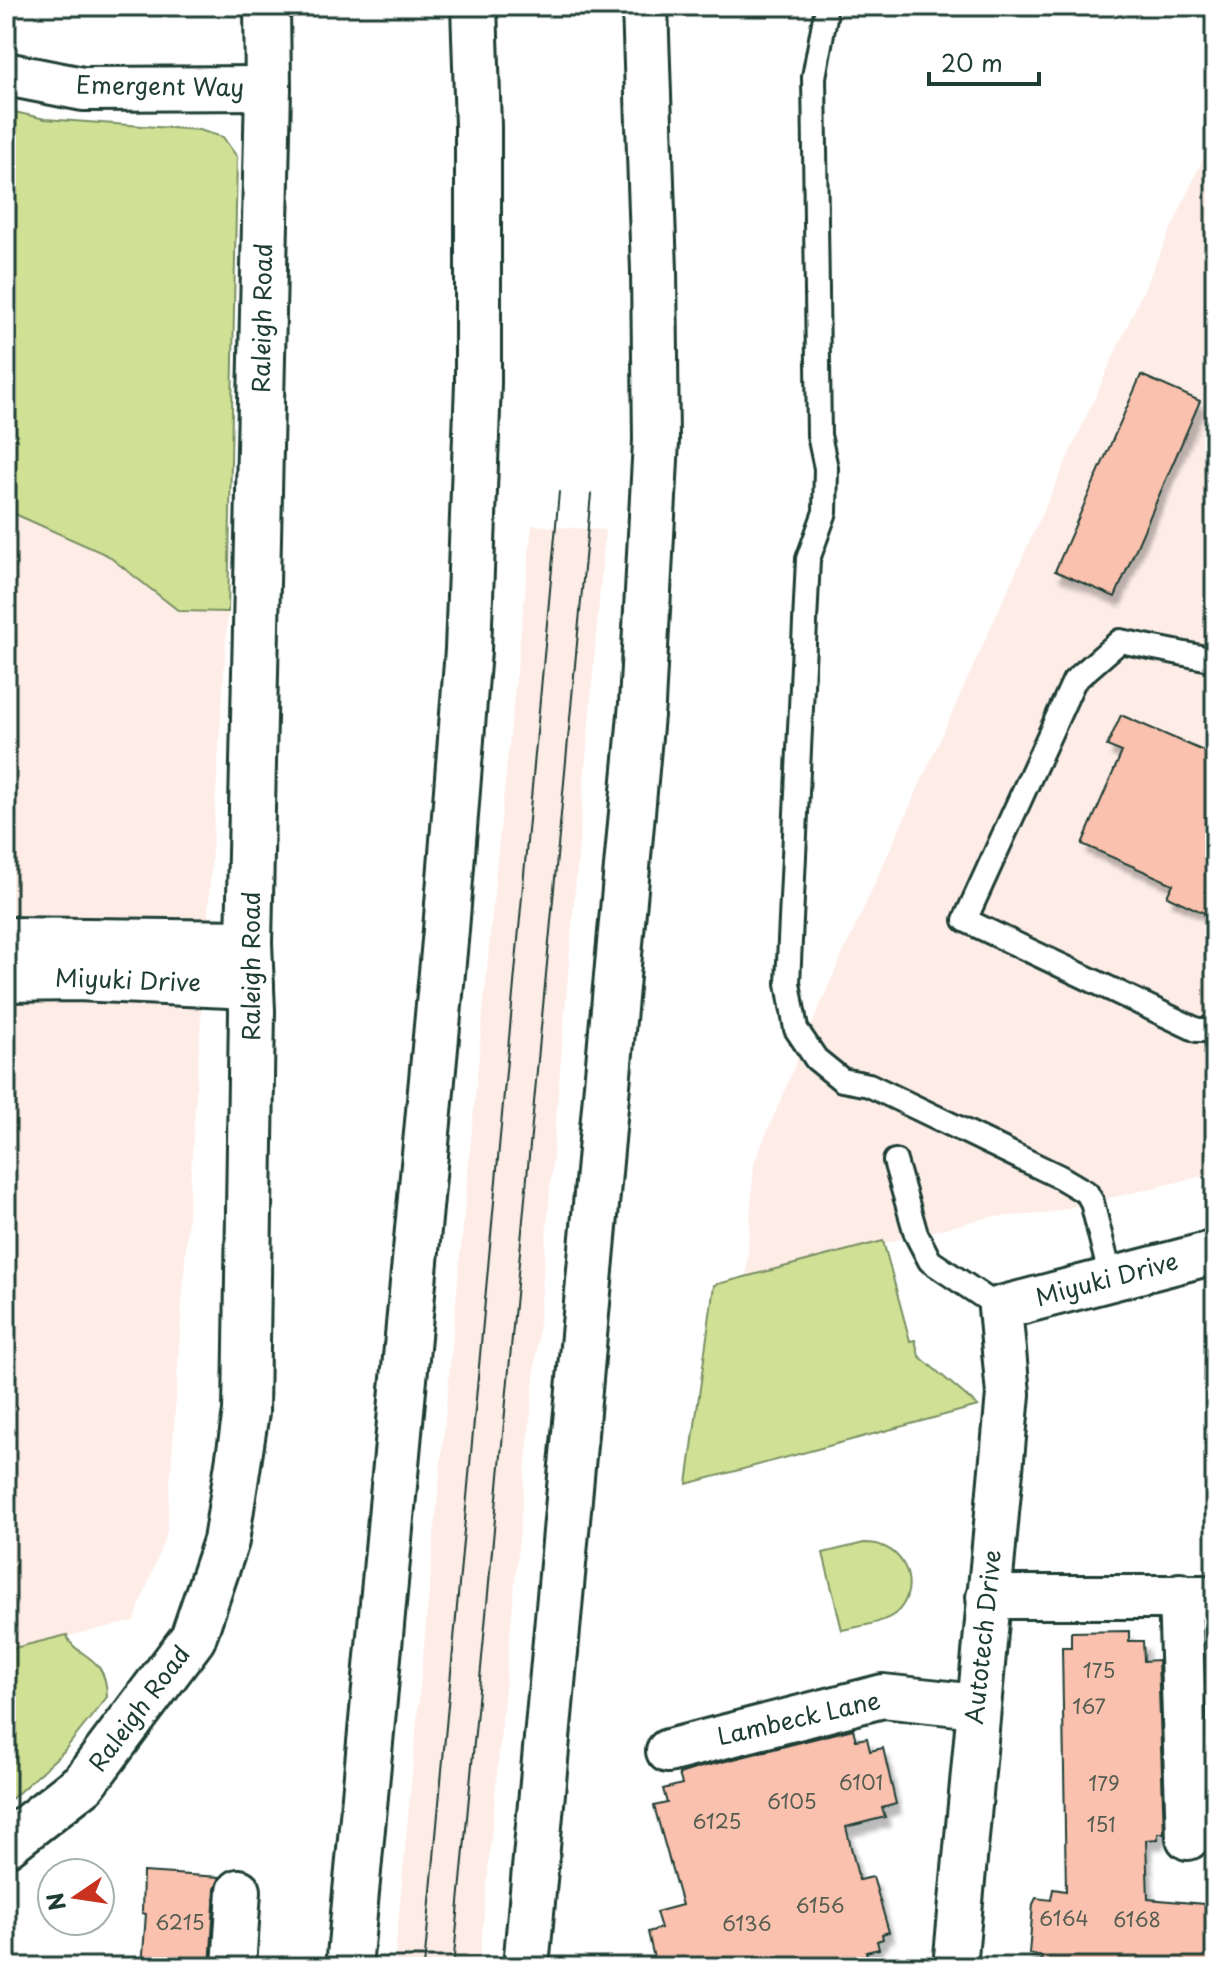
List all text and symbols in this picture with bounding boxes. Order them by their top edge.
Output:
scale bar [929,36,1039,86]
text: 20 m [941,44,1003,80]
street label: Emergent Way [76,66,245,104]
street label: Raleigh Road [242,243,280,393]
street label: Raleigh Road [232,891,268,1041]
street label: Miyuki Drive [54,958,202,1000]
street label: Miyuki Drive [1031,1242,1182,1314]
street label: Autotech Drive [955,1548,1009,1726]
street label: Raleigh Road [79,1637,198,1778]
house number: 175 [1083,1655,1115,1685]
street label: Lambeck Lane [713,1681,884,1753]
house number: 167 [1072,1691,1106,1721]
house number: 6101 [839,1767,883,1797]
house number: 179 [1088,1768,1120,1798]
house number: 6105 [767,1786,817,1816]
house number: 6125 [693,1806,741,1836]
house number: 151 [1087,1809,1115,1839]
north arrow [36,1857,116,1937]
text: N [37,1890,73,1914]
house number: 6156 [795,1890,845,1920]
house number: 6164 [1039,1903,1089,1933]
house number: 6168 [1113,1904,1161,1934]
house number: 6215 [155,1907,205,1937]
house number: 6136 [722,1908,772,1938]

